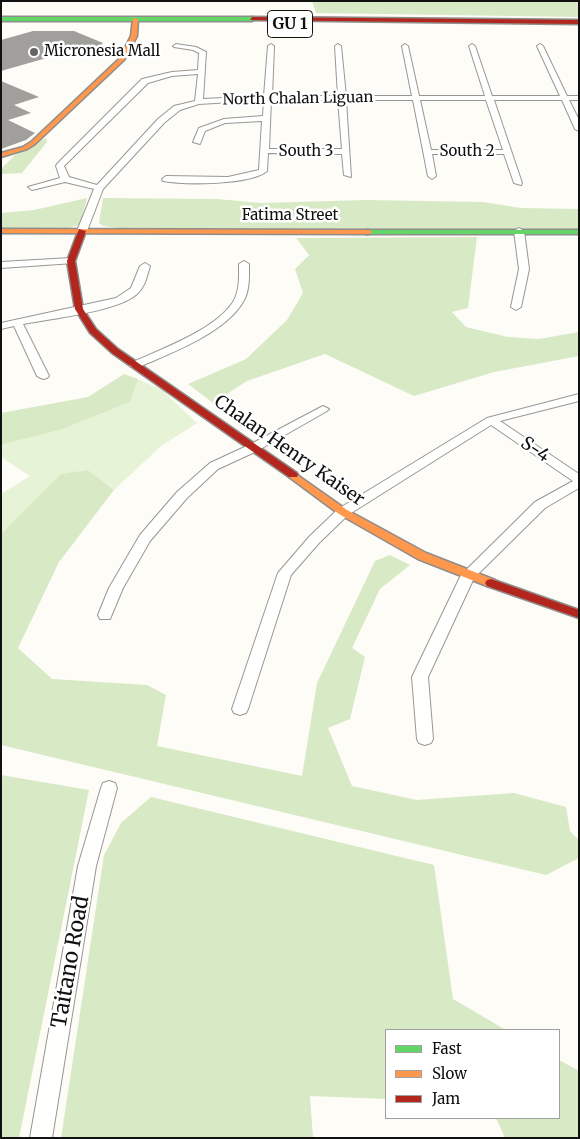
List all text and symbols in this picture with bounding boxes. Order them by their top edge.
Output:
road number: GU 1 [268,10,312,38]
place label: Micronesia Mall [44,43,160,61]
marker: Micronesia Mall [28,46,40,58]
street label: North Chalan Liguan [223,89,373,109]
street label: South 3 [279,143,333,161]
street label: South 2 [439,143,495,161]
street label: Fatima Street [242,207,338,225]
street label: Chalan Henry Kaiser [210,391,368,511]
street label: S-4 [516,433,554,467]
street label: Taitano Road [47,894,95,1030]
legend [385,1029,560,1119]
text: Fast [432,1039,462,1058]
text: Slow [432,1064,467,1083]
text: Jam [432,1089,460,1108]

